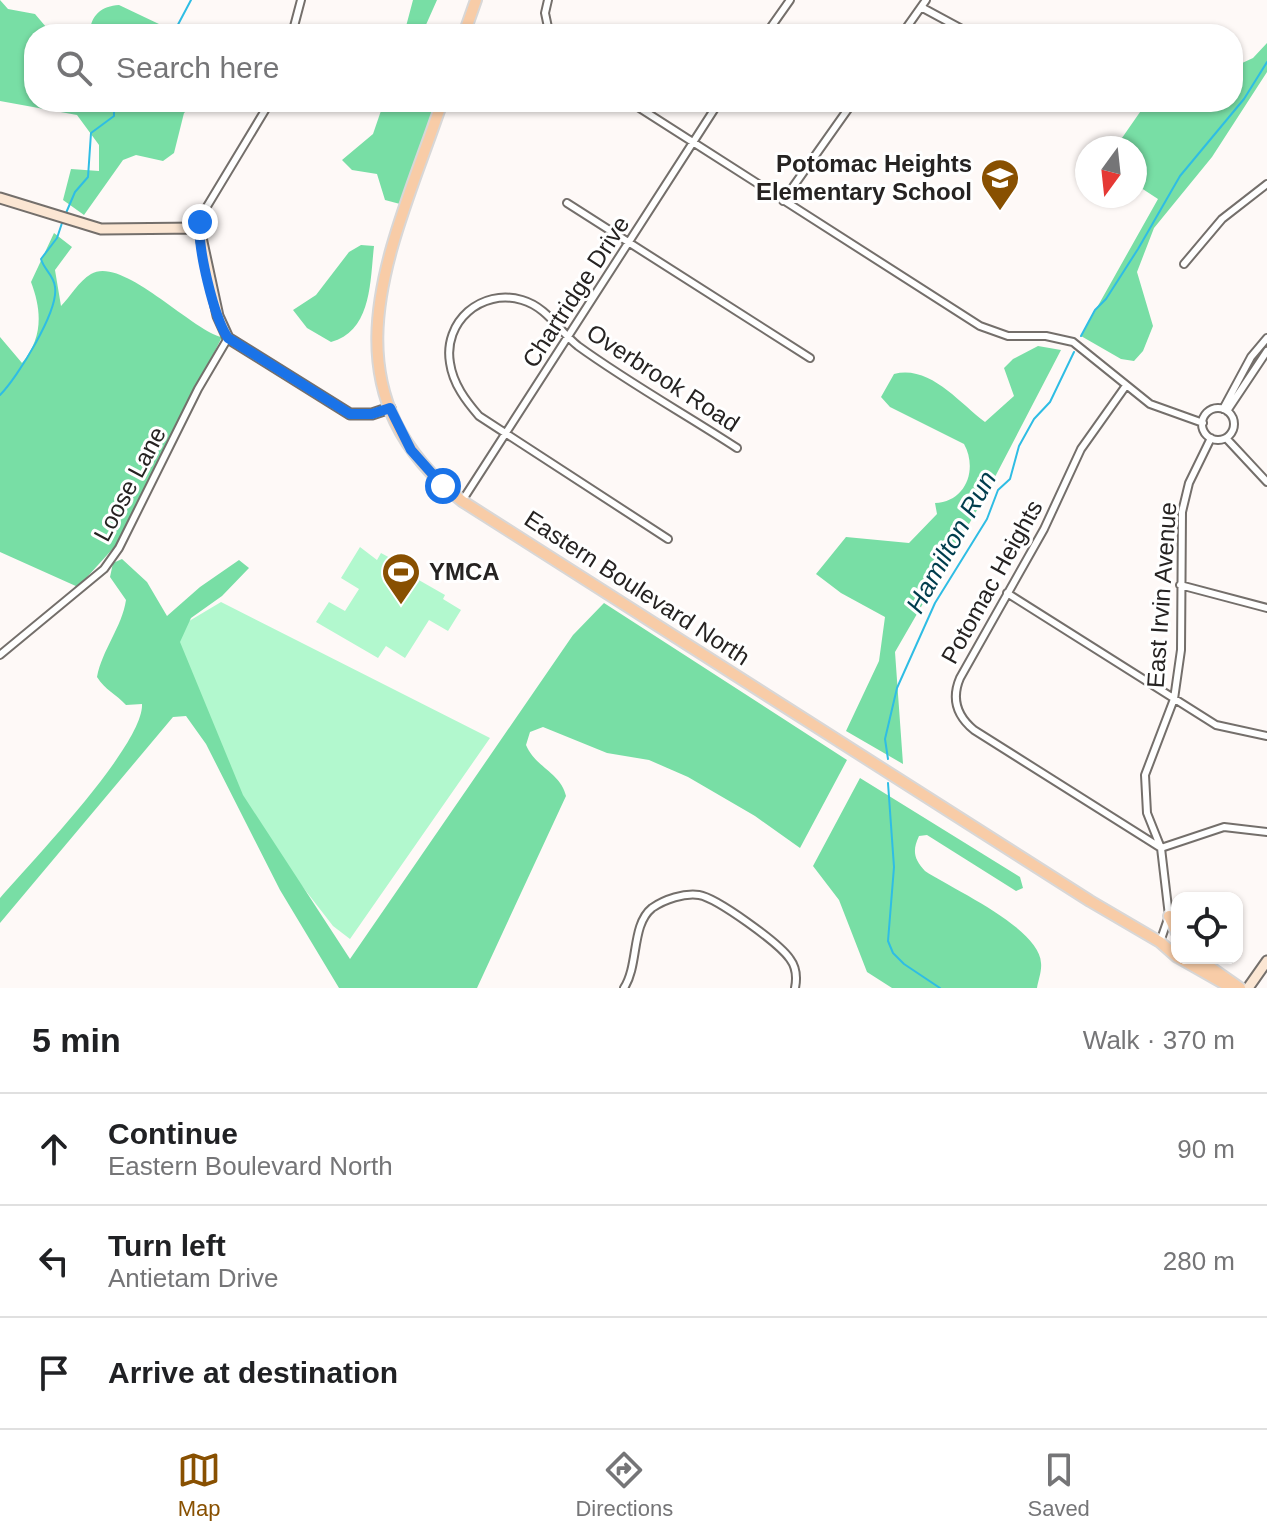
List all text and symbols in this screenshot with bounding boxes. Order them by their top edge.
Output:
search box [24,24,1243,112]
icon: search [52,46,96,90]
text: Search here [116,51,279,84]
north arrow [1075,136,1147,208]
place label: Potomac Heights Elementary School [756,150,972,205]
school or university icon: Potomac Heights Elementary School [979,157,1021,212]
route end [182,204,218,240]
street label: Chartridge Drive [517,211,634,372]
street label: Overbrook Road [582,318,744,437]
street label: Loose Lane [88,422,171,545]
water label: Hamilton Run [900,466,1002,618]
route start [425,468,461,504]
street label: Potomac Heights [935,495,1048,668]
street label: East Irvin Avenue [1142,501,1181,689]
street label: Eastern Boulevard North [520,505,755,670]
sports icon: YMCA [380,551,422,606]
place label: YMCA [429,558,500,585]
map controls [1171,892,1243,964]
button: locate [1171,892,1243,964]
text: 5 min [32,1021,121,1059]
text: Walk · 370 m [1083,1025,1235,1055]
text: Continue [108,1117,238,1150]
icon: ahead [32,1127,76,1171]
text: 90 m [1177,1134,1235,1164]
text: Eastern Boulevard North [108,1151,393,1181]
text: Turn left [108,1229,226,1262]
icon: left [32,1239,76,1283]
text: 280 m [1163,1246,1235,1276]
text: Antietam Drive [108,1263,279,1293]
icon: arrive [32,1351,76,1395]
text: Arrive at destination [108,1356,398,1389]
tab: Map [177,1448,221,1522]
tab: Directions [575,1448,673,1522]
tab: Saved [1027,1448,1090,1522]

